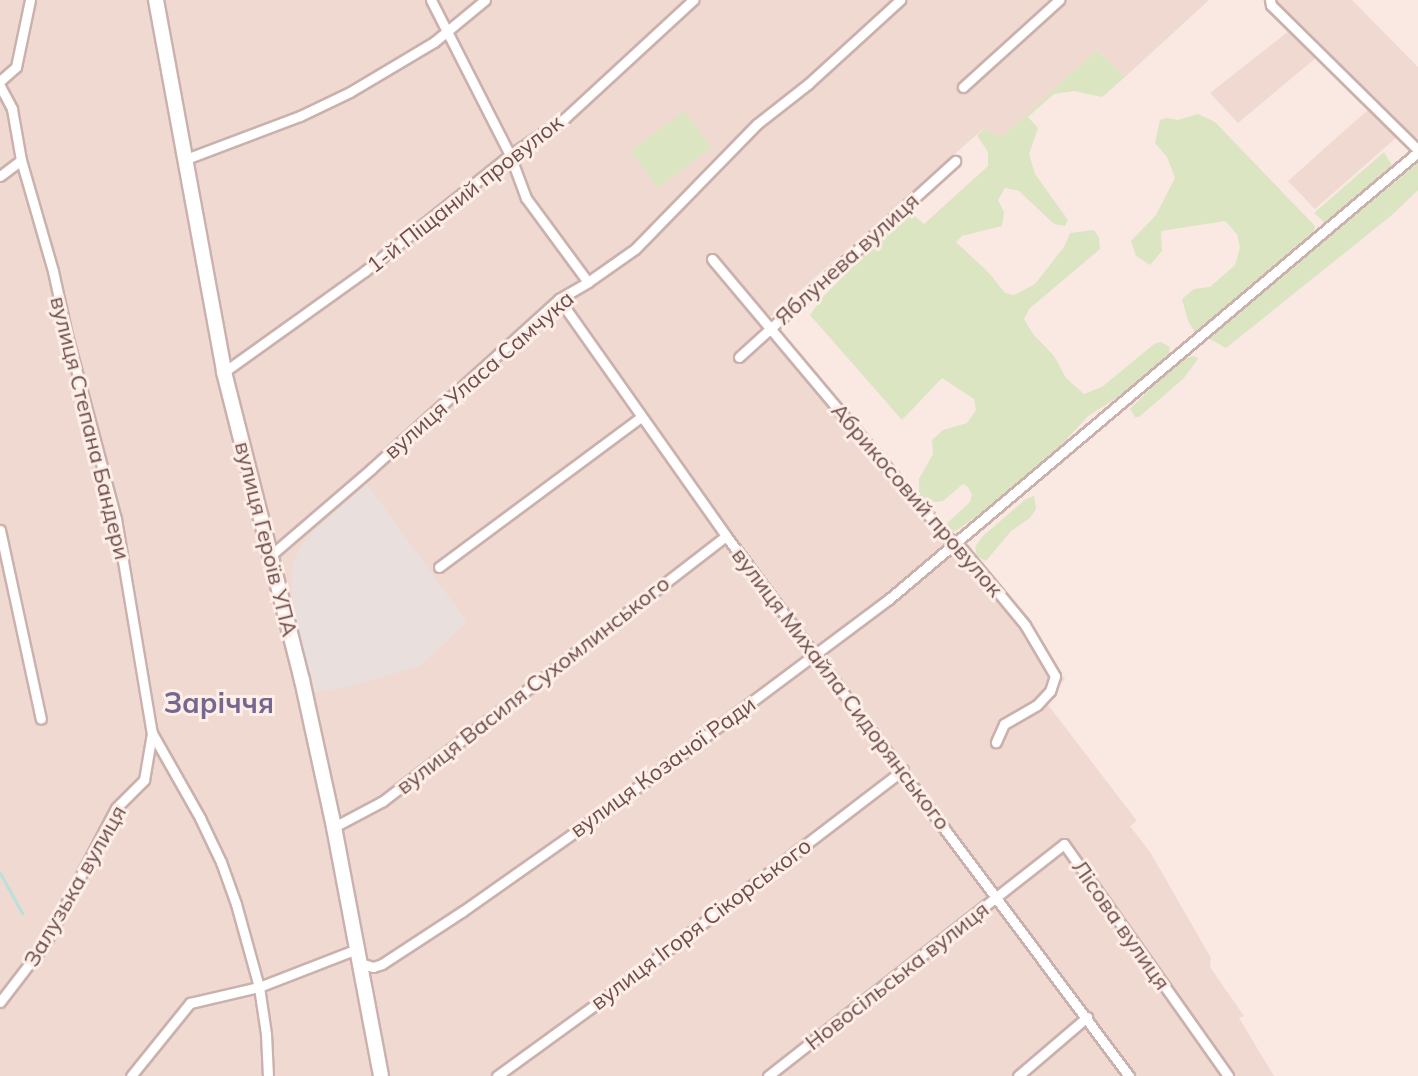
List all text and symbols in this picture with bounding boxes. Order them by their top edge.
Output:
street label: 1-й Піщаний провулок [362,109,568,279]
street label: Яблунева вулиця [770,188,924,330]
street label: вулиця Уласа Самчука [379,285,579,465]
street label: вулиця Степана Бандери [44,294,136,562]
street label: Абрикосовий провулок [826,398,1008,602]
street label: вулиця Героїв УПА [229,439,303,639]
street label: вулиця Михайла Сидорянського [726,543,956,835]
street label: вулиця Василя Сухомлинського [391,570,675,800]
district label: Заріччя [164,686,274,720]
street label: вулиця Козачої Ради [565,691,761,843]
street label: Залузька вулиця [18,801,132,971]
street label: вулиця Ігоря Сікорського [586,832,816,1016]
street label: Лісова вулиця [1066,855,1176,995]
street label: Новосільська вулиця [800,896,994,1056]

